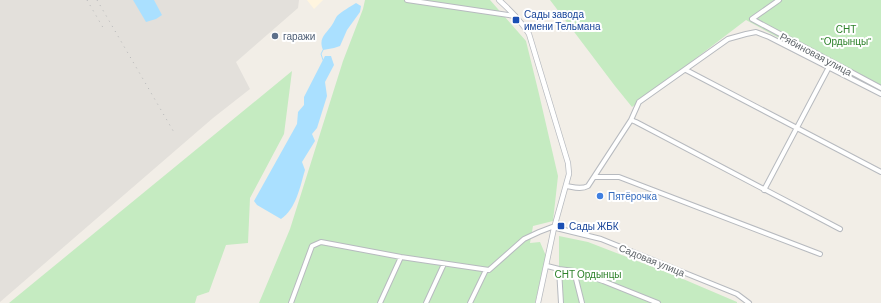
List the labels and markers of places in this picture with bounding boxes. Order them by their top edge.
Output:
place label: Сады завода имени Тельмана [524,8,601,32]
marker: Сады завода имени Тельмана [511,15,521,25]
place label: гаражи [283,30,315,42]
marker: гаражи [270,31,280,41]
place label: Пятёрочка [608,190,657,202]
marker: Пятёрочка [595,191,605,201]
place label: Сады ЖБК [569,220,619,232]
marker: Сады ЖБК [556,221,566,231]

